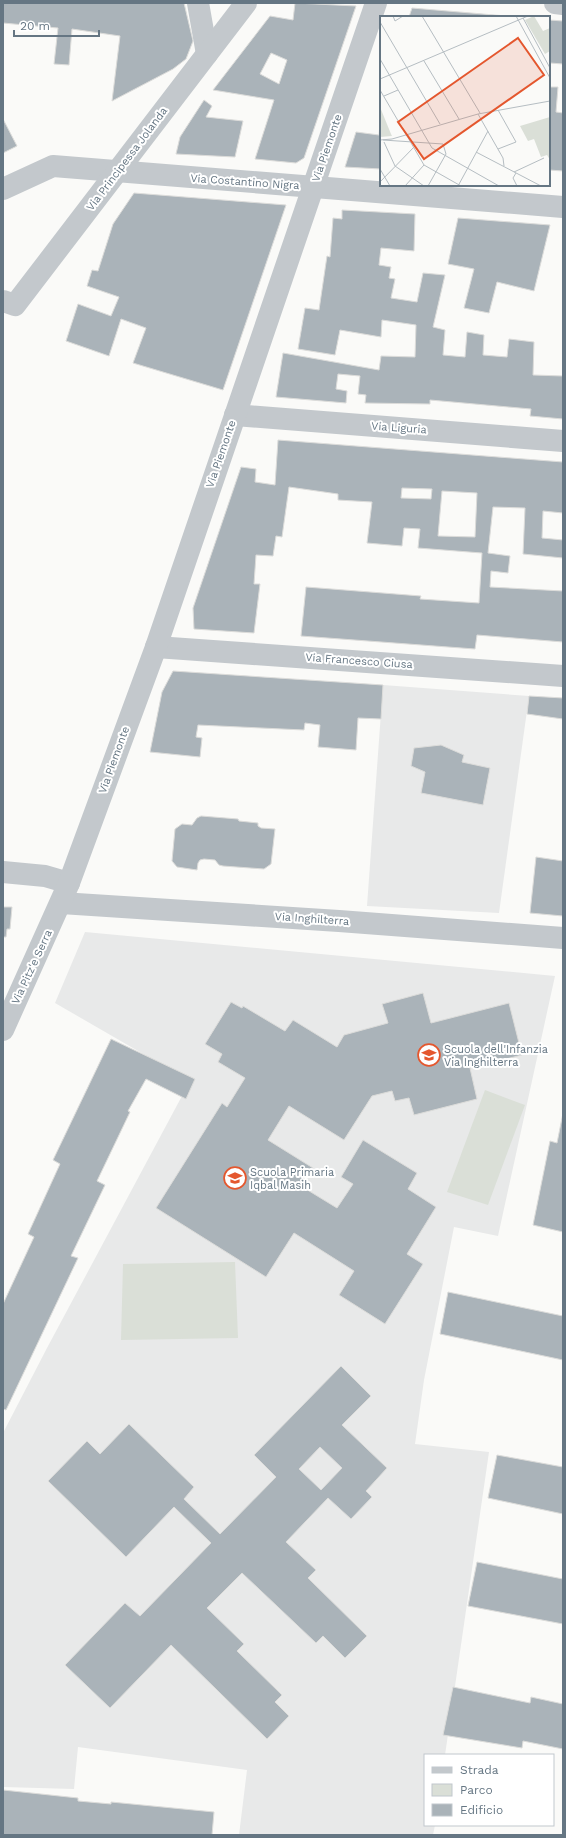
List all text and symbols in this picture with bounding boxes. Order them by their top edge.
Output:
scale bar [14,12,99,38]
inset map [380,16,550,186]
text: 20 m [20,19,50,33]
street label: Via Principessa Jolanda [84,105,170,213]
street label: Via Piemonte [309,113,345,183]
street label: Via Costantino Nigra [190,172,300,192]
street label: Via Piemonte [203,419,239,489]
street label: Via Liguria [371,420,427,436]
street label: Via Francesco Ciusa [305,651,413,671]
street label: Via Piemonte [96,725,132,795]
street label: Via Inghilterra [274,910,350,928]
street label: Via Pitz'e Serra [9,928,55,1006]
school or university icon: Scuola dell'Infanzia Via Inghilterra [416,1042,442,1068]
place label: Scuola dell'Infanzia Via Inghilterra [444,1043,548,1069]
school or university icon: Scuola Primaria Iqbal Masih [222,1165,248,1191]
place label: Scuola Primaria Iqbal Masih [250,1166,334,1192]
legend [424,1754,554,1826]
text: Strada [460,1763,499,1777]
text: Parco [460,1783,493,1797]
text: Edificio [460,1803,503,1817]

